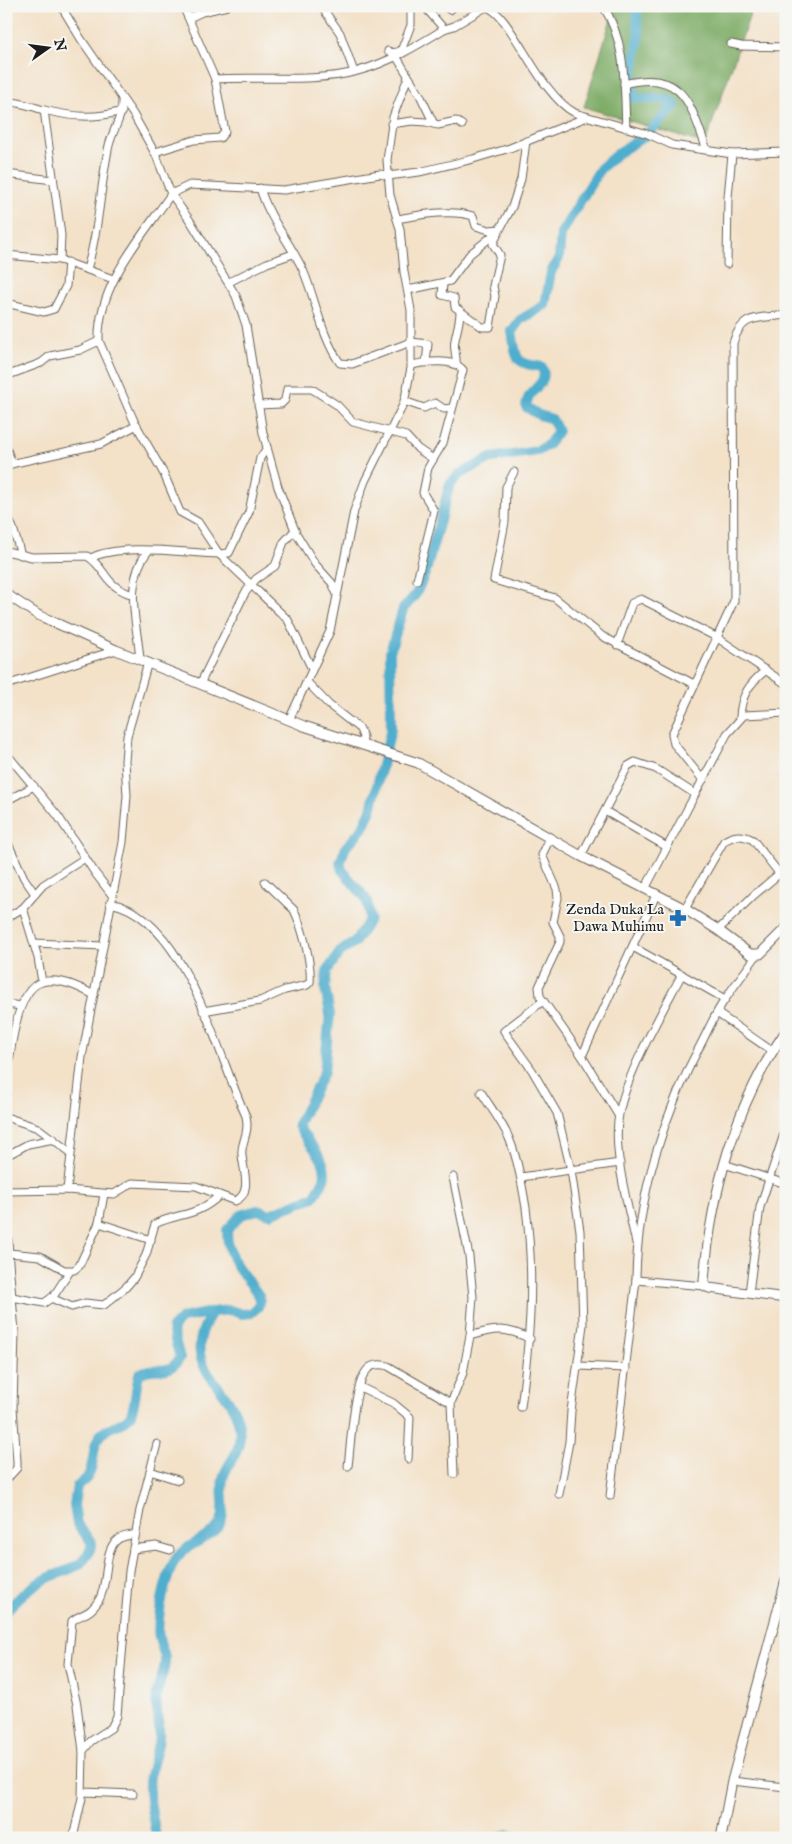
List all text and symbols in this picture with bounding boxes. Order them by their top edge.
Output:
north arrow [22,22,72,72]
text: N [49,36,70,53]
place label: Zenda Duka La Dawa Muhimu [566,900,665,936]
pharmacy icon: Zenda Duka La Dawa Muhimu [668,908,688,928]

